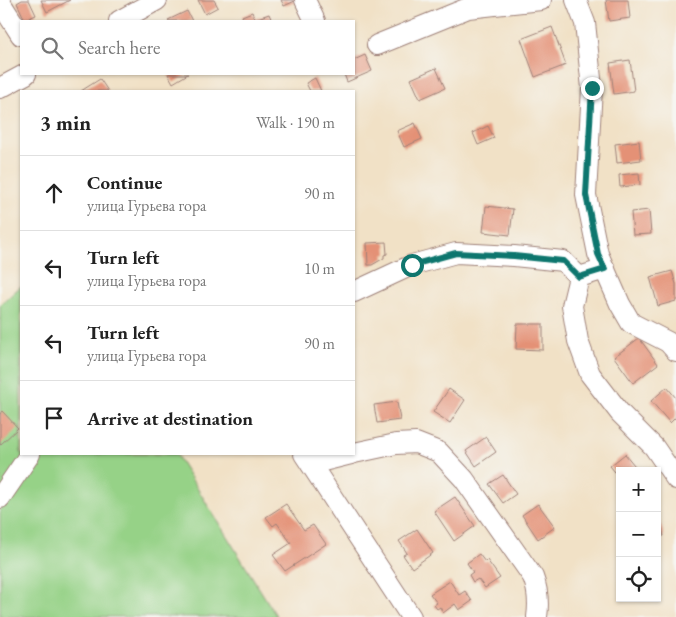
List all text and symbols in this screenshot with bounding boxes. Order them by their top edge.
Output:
search box [20,20,355,75]
icon: search [38,34,66,62]
text: Search here [78,35,160,60]
route end [581,77,604,100]
text: 3 min [40,109,91,136]
text: Walk · 190 m [256,112,335,133]
text: Continue [87,170,162,195]
icon: ahead [40,179,68,207]
text: 90 m [304,183,335,204]
text: улица Гурьева гора [87,195,206,216]
text: Turn left [87,245,159,270]
icon: left [40,254,68,282]
route start [401,254,424,277]
text: 10 m [304,258,335,279]
text: улица Гурьева гора [87,270,206,291]
text: Turn left [87,320,159,345]
icon: left [40,329,68,357]
text: 90 m [304,333,335,354]
text: улица Гурьева гора [87,345,206,366]
icon: arrive [40,404,68,432]
text: Arrive at destination [87,406,253,431]
map controls [616,467,661,602]
button: + [616,467,661,512]
button: − [616,512,661,557]
button: locate [616,557,661,602]

